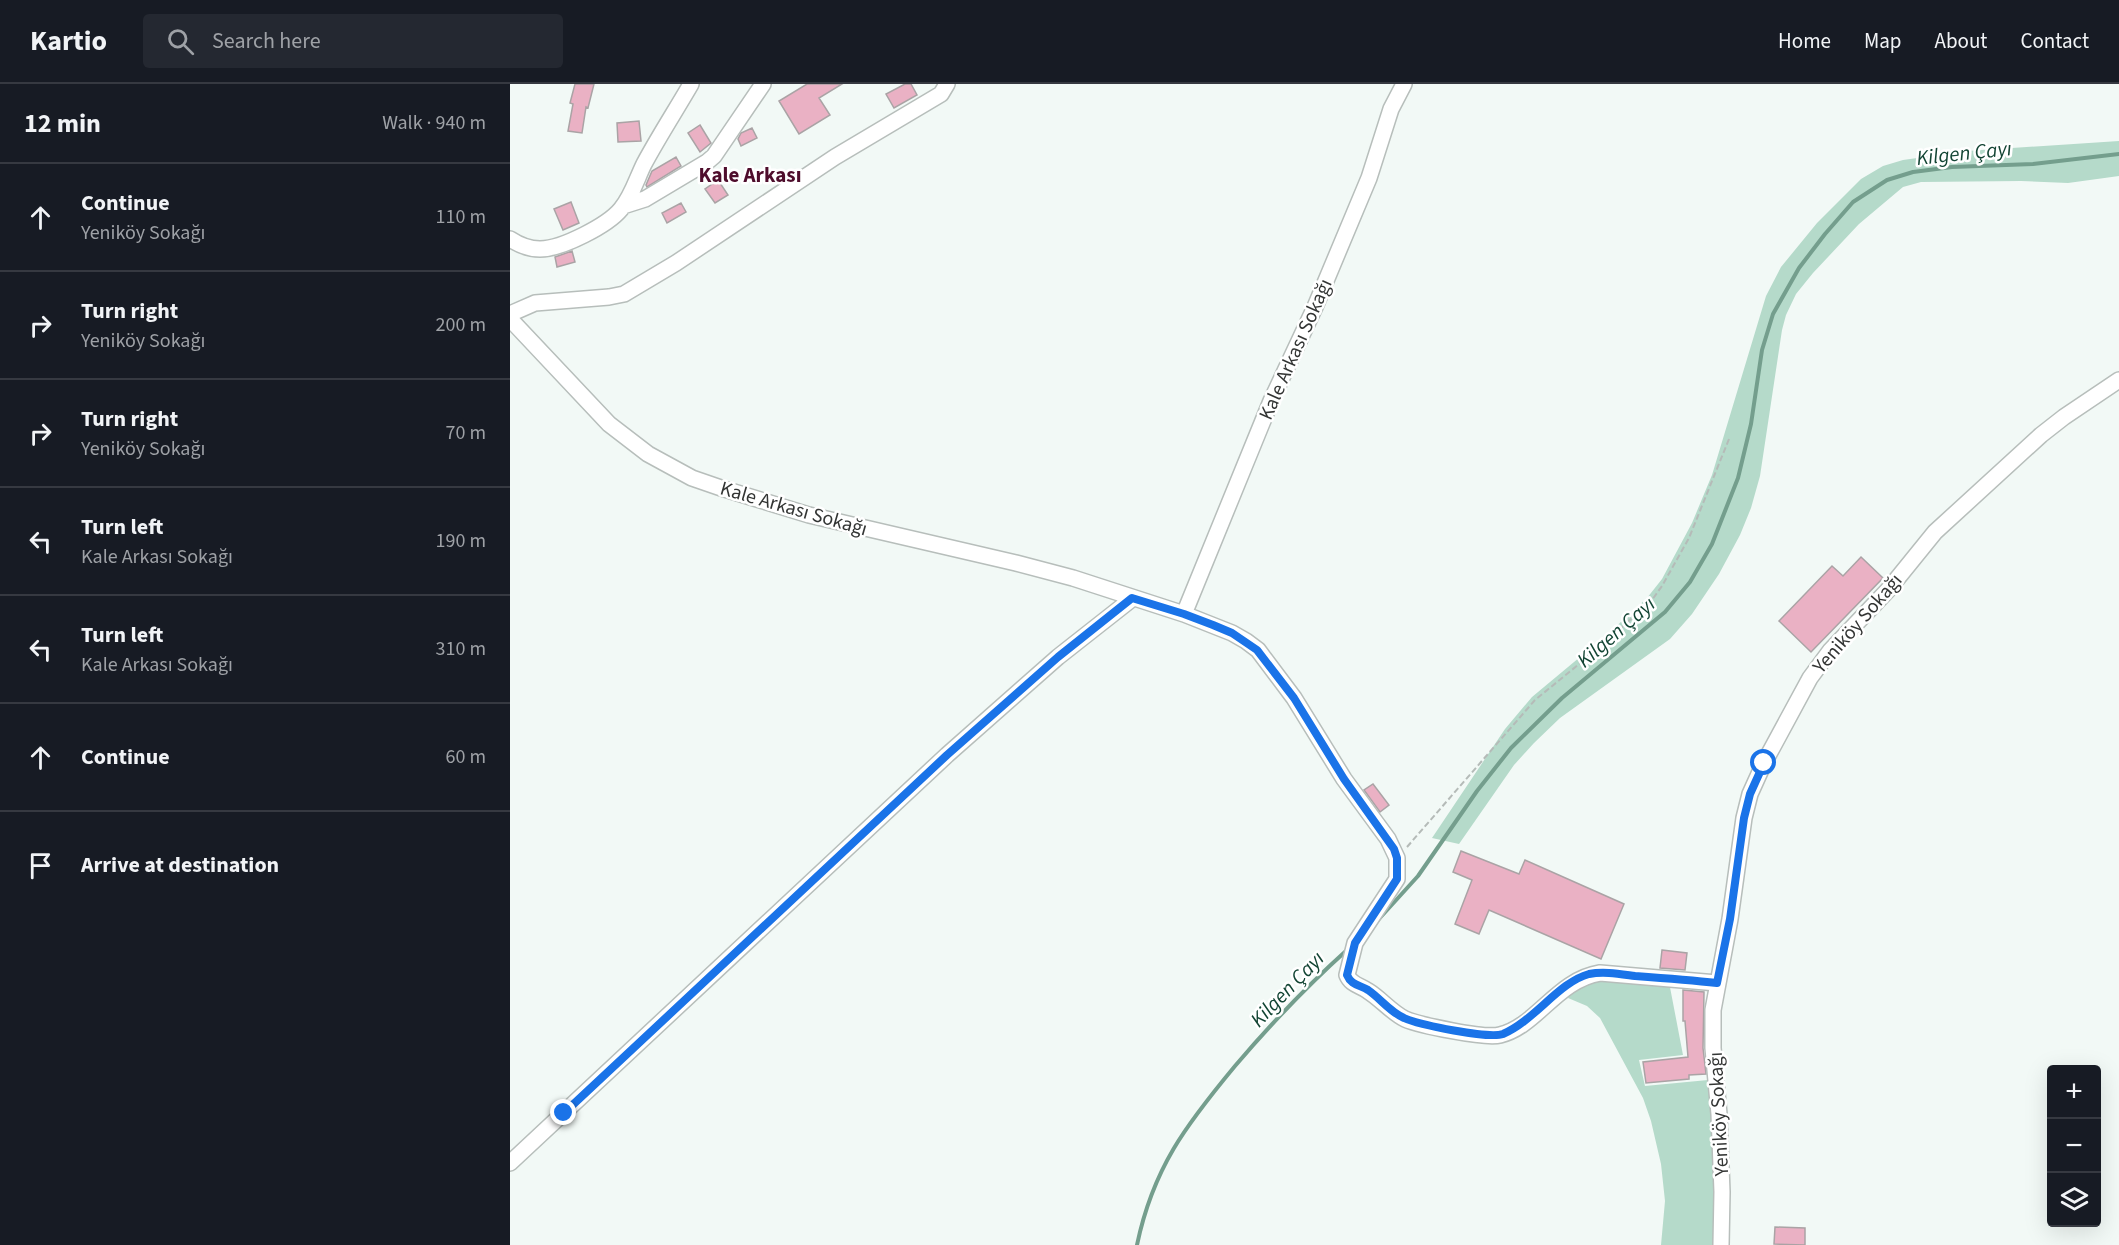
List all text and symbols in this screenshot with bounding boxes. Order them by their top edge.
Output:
search box [143,14,563,68]
text: Kartio [30,21,107,61]
icon: search [164,25,197,58]
text: Search here [212,25,321,57]
text: Home [1778,26,1831,56]
text: Map [1864,26,1902,56]
text: About [1935,26,1987,56]
text: Contact [2020,26,2089,56]
text: 12 min [24,105,101,142]
text: Walk · 940 m [382,109,486,137]
water label: Kilgen Çayı [1915,133,2013,173]
district label: Kale Arkası [699,160,801,190]
text: Continue [81,187,170,219]
icon: ahead [24,201,57,234]
text: 110 m [436,203,486,231]
text: Yeniköy Sokağı [81,219,205,247]
street label: Kale Arkası Sokağı [1252,274,1340,424]
text: Turn right [81,295,178,327]
icon: right [24,309,57,342]
text: 200 m [436,311,486,339]
text: Yeniköy Sokağı [81,327,205,355]
text: Turn right [81,403,178,435]
icon: right [24,417,57,450]
text: 70 m [446,419,486,447]
text: Yeniköy Sokağı [81,435,205,463]
street label: Kale Arkası Sokağı [717,475,871,543]
text: Turn left [81,511,163,543]
icon: left [24,525,57,558]
text: 190 m [436,527,486,555]
text: Kale Arkası Sokağı [81,543,233,571]
street label: Yeniköy Sokağı [1806,568,1909,681]
water label: Kilgen Çayı [1570,589,1662,675]
text: Turn left [81,619,163,651]
icon: left [24,633,57,666]
text: 310 m [436,635,486,663]
text: Kale Arkası Sokağı [81,651,233,679]
icon: ahead [24,741,57,774]
text: Continue [81,741,170,773]
text: 60 m [446,743,486,771]
route start [1750,749,1776,775]
icon: arrive [24,849,57,882]
text: Arrive at destination [81,849,279,881]
water label: Kilgen Çayı [1243,944,1331,1034]
street label: Yeniköy Sokağı [1702,1051,1736,1178]
map controls [2047,1065,2101,1227]
button: + [2047,1065,2101,1119]
route end [550,1099,576,1125]
button: − [2047,1119,2101,1173]
button: layers [2047,1173,2101,1227]

